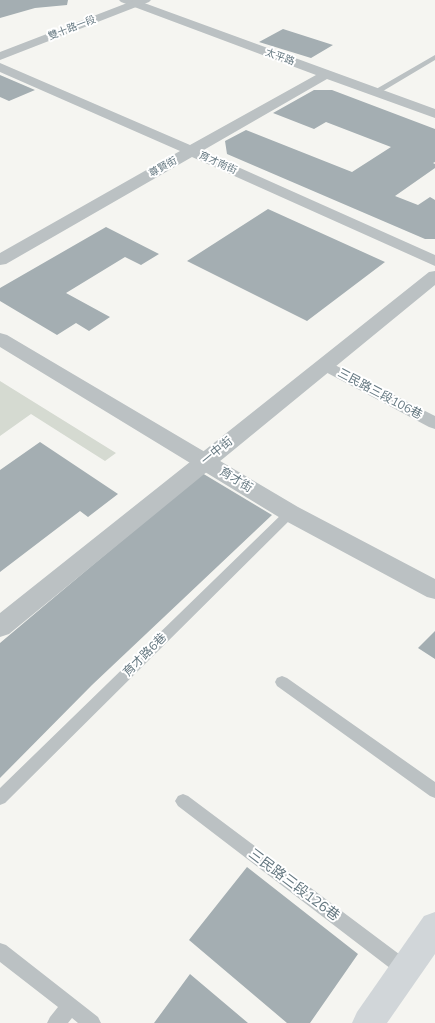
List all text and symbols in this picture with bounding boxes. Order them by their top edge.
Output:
street label: 雙十路一段 [47,13,97,43]
street label: 太平路 [264,46,296,68]
street label: 育才南街 [197,149,239,177]
street label: 尊賢街 [147,154,179,180]
street label: 三民路三段106巷 [335,366,425,422]
street label: 一中街 [198,434,236,468]
street label: 育才街 [217,465,255,495]
street label: 育才路6巷 [120,630,170,680]
street label: 三民路三段126巷 [245,845,343,925]

